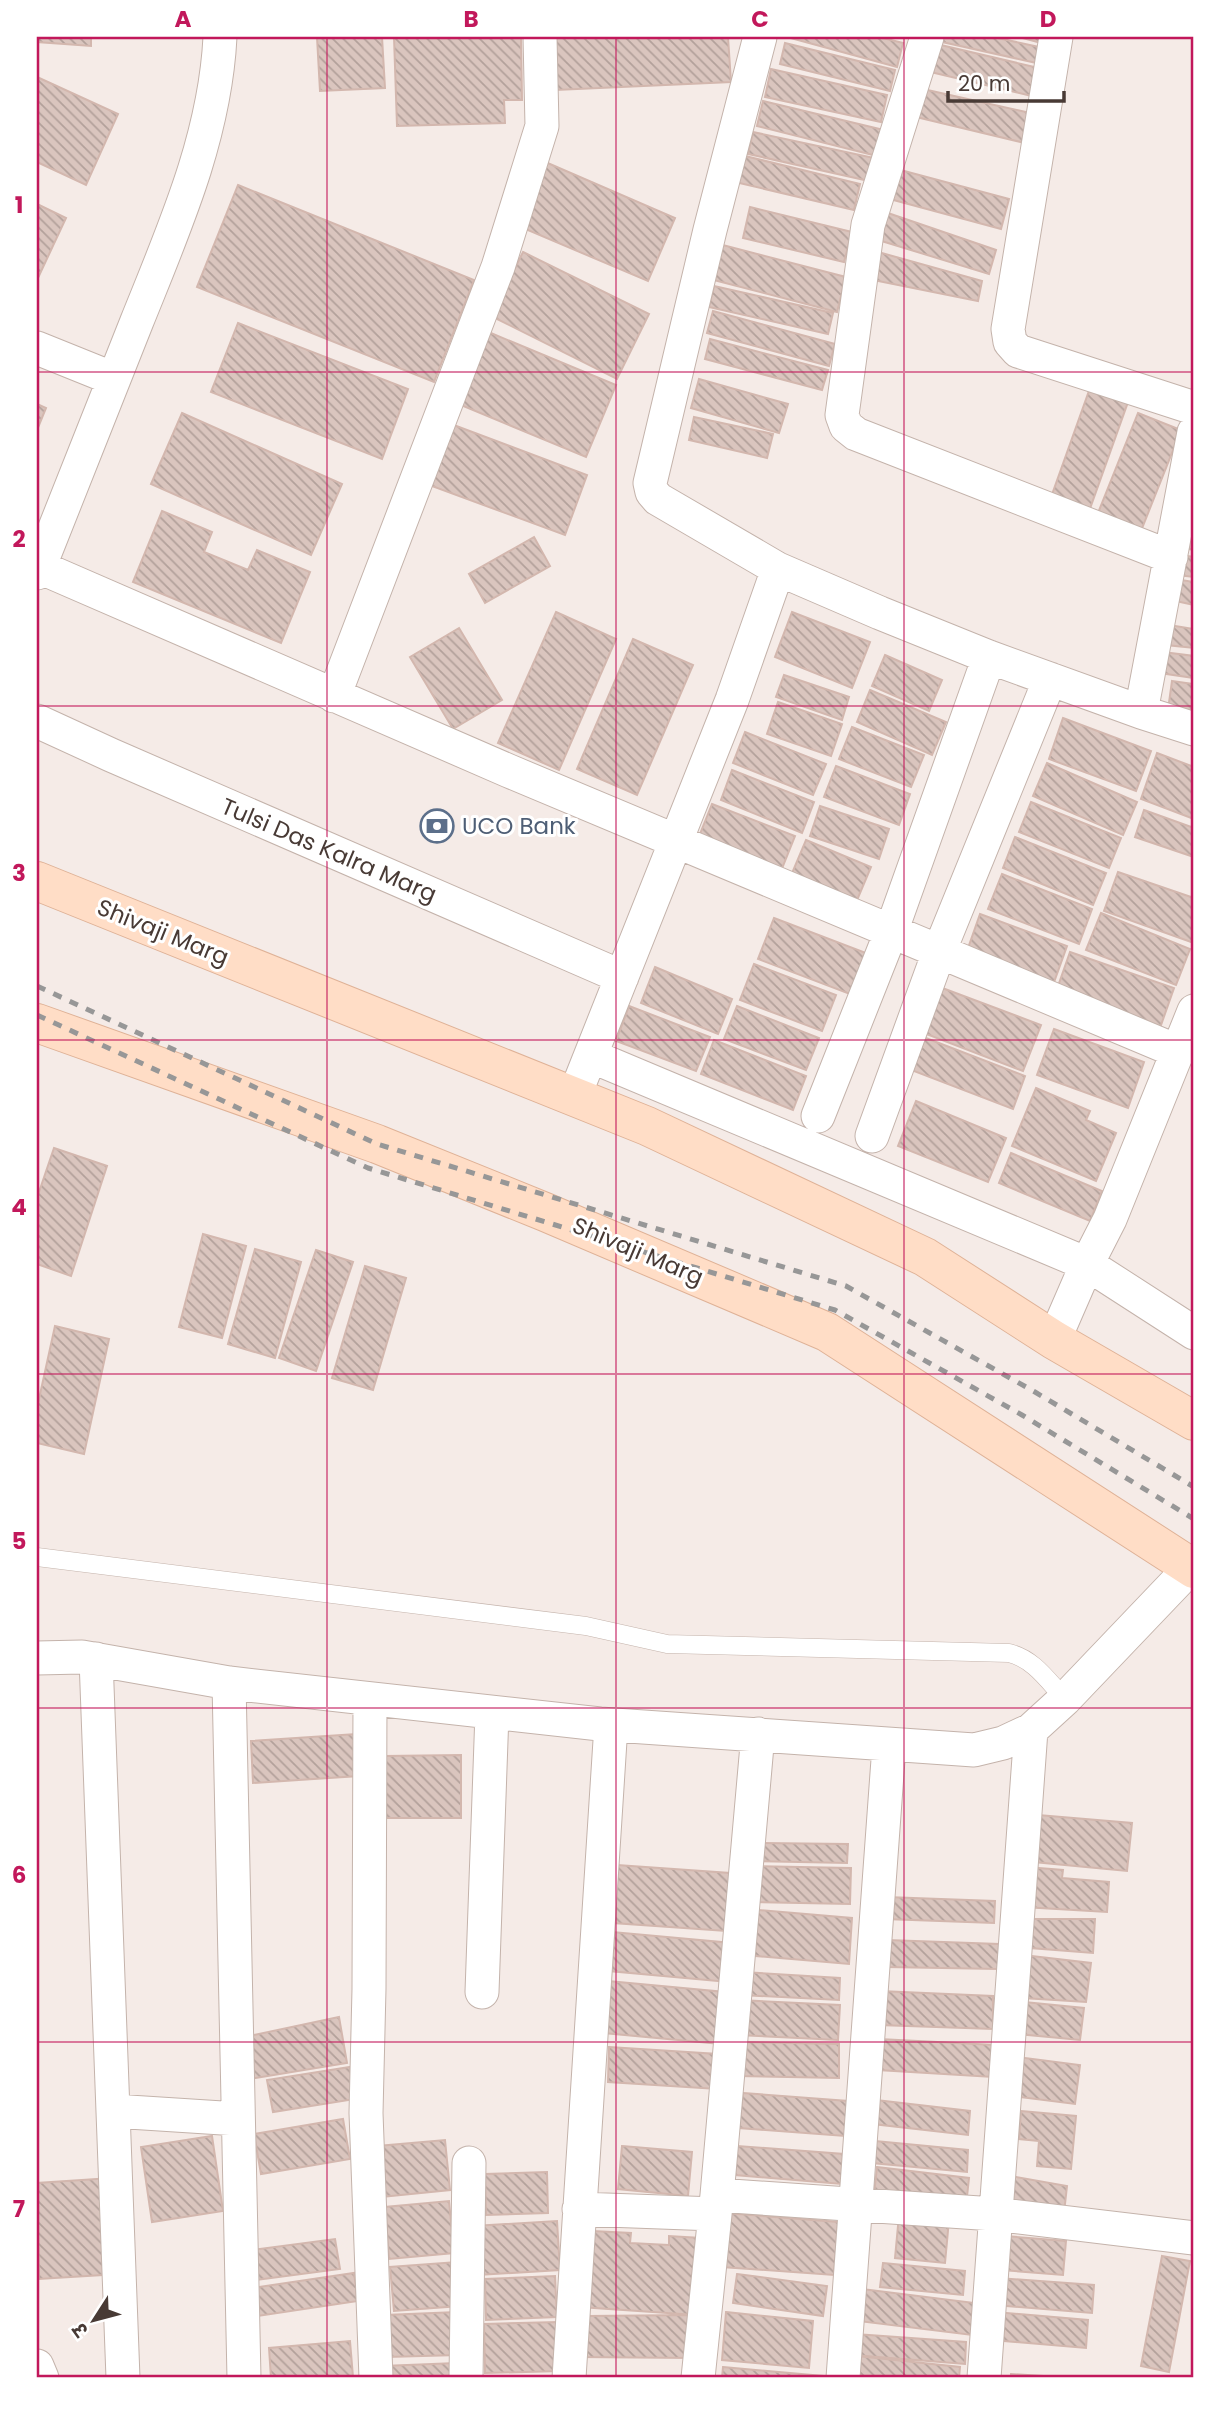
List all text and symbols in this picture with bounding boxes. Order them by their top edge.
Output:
text: A [175,3,192,35]
text: B [463,3,479,35]
text: C [751,3,769,35]
text: D [1040,3,1056,35]
scale bar [948,60,1063,104]
text: 20 m [958,69,1011,98]
text: 1 [15,189,23,221]
text: 2 [12,523,26,555]
street label: Tulsi Das Kalra Marg [216,790,442,910]
bank icon: UCO Bank [418,807,456,845]
place label: UCO Bank [462,810,576,842]
text: 3 [12,857,26,889]
street label: Shivaji Marg [92,891,234,973]
text: 4 [11,1191,27,1223]
street label: Shivaji Marg [568,1209,708,1293]
text: 5 [12,1525,26,1557]
text: 6 [12,1859,26,1891]
text: 7 [13,2193,25,2225]
north arrow [60,2286,130,2356]
text: उ [66,2316,95,2343]

